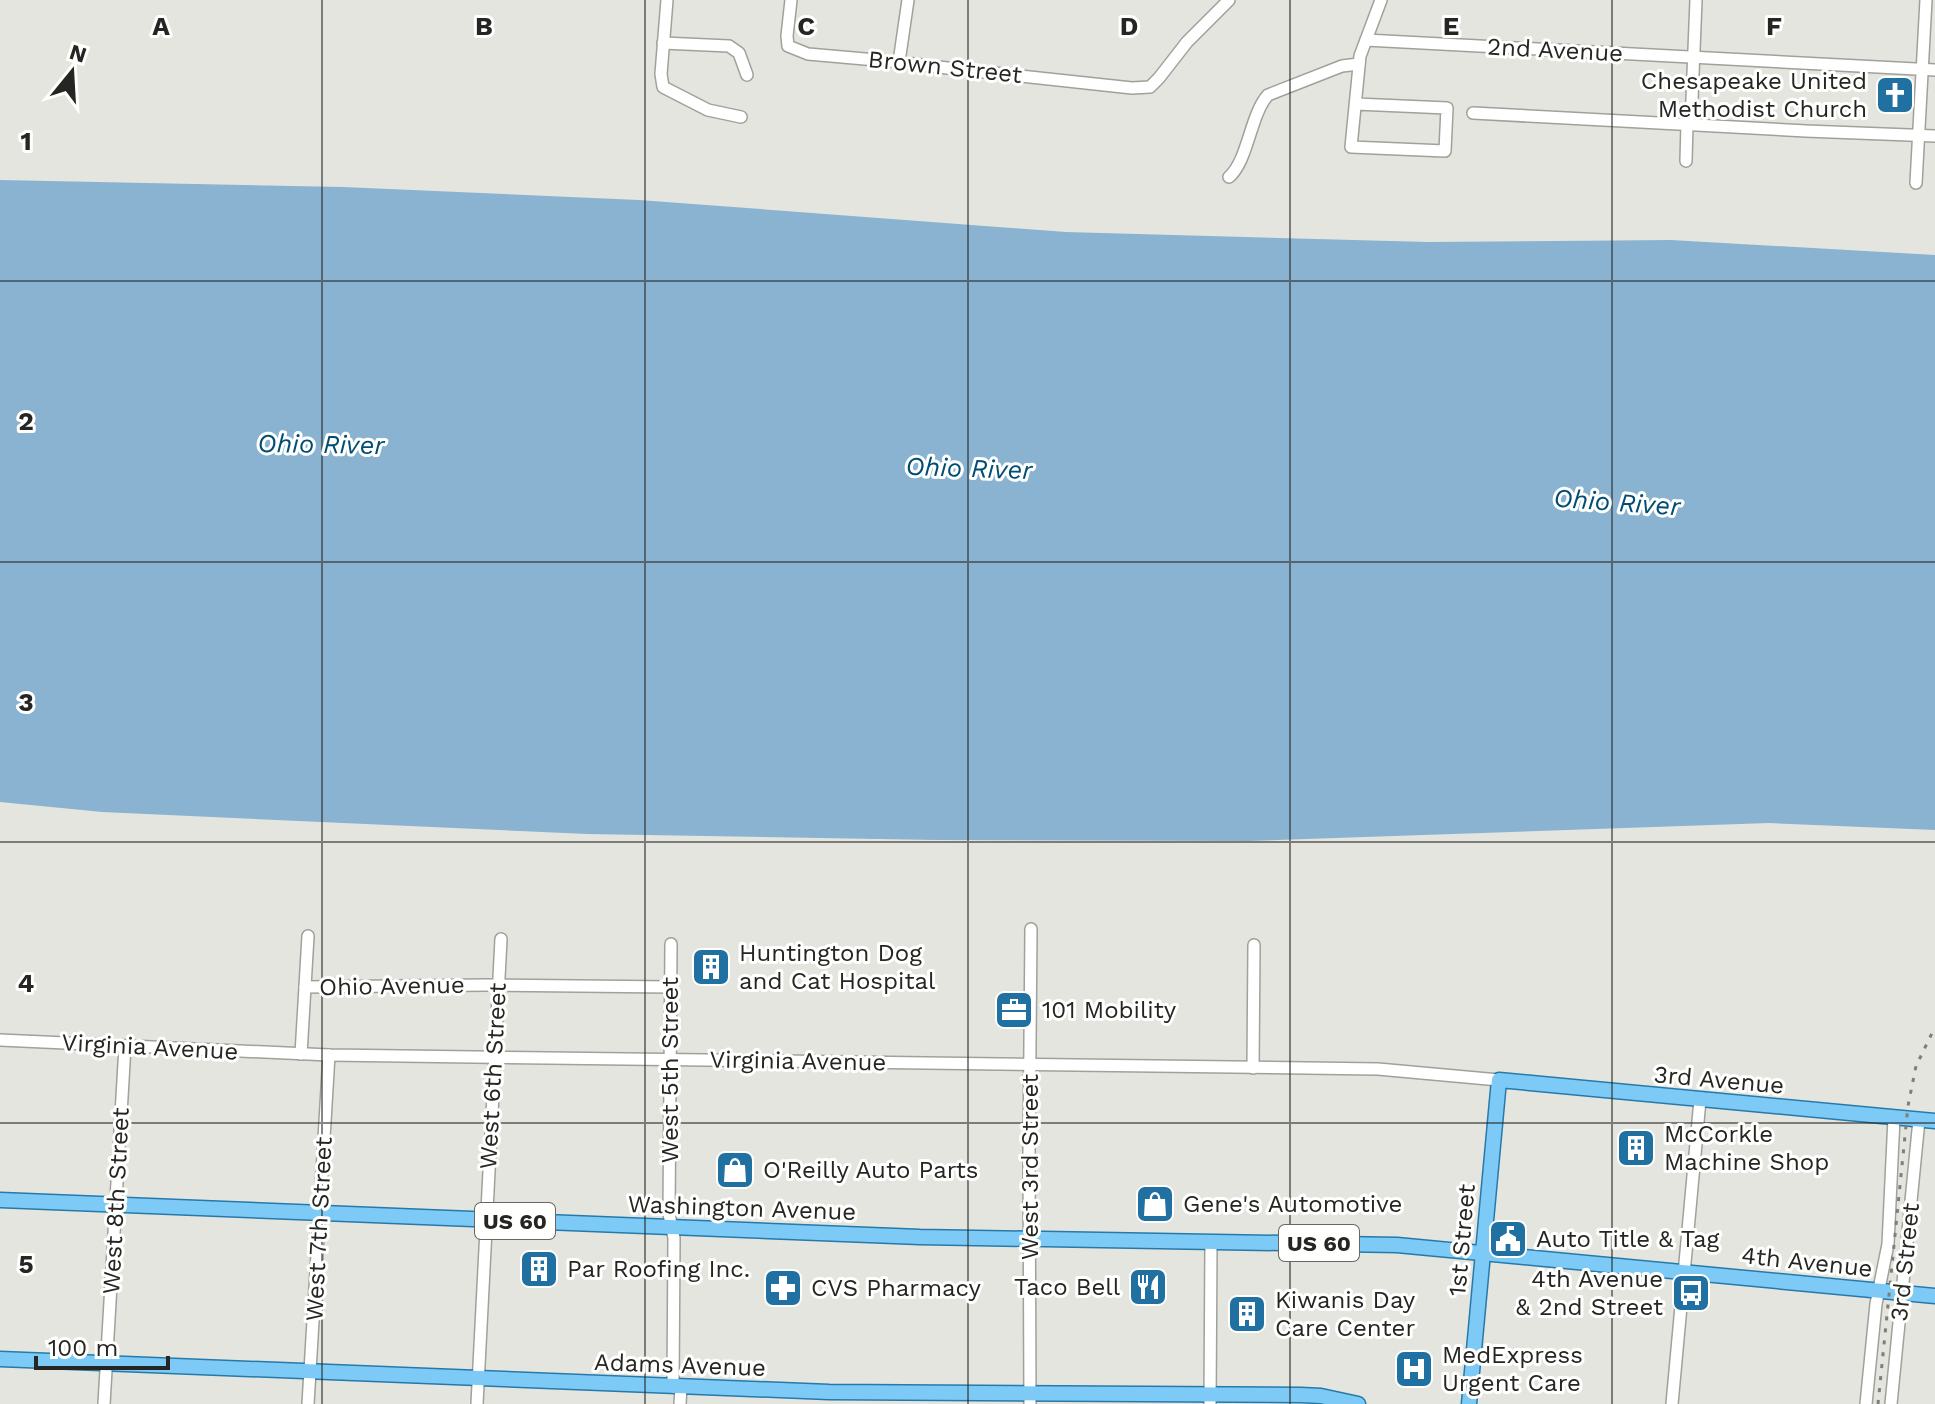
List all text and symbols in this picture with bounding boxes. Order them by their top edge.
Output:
text: A [152,11,170,41]
text: B [475,11,493,41]
text: C [797,11,815,41]
text: D [1120,11,1138,41]
text: E [1443,11,1459,41]
text: F [1766,11,1782,41]
north arrow [32,32,112,112]
street label: 2nd Avenue [1486,32,1624,68]
text: N [66,39,90,68]
street label: Brown Street [867,45,1023,89]
place label: Chesapeake United Methodist Church [1641,67,1867,123]
church icon: Chesapeake United Methodist Church [1874,74,1916,116]
text: 1 [20,126,32,156]
text: 2 [18,406,34,436]
water label: Ohio River [257,428,386,460]
water label: Ohio River [905,451,1034,485]
water label: Ohio River [1553,483,1682,521]
text: 3 [18,687,34,717]
place label: Huntington Dog and Cat Hospital [739,939,936,995]
building icon: Huntington Dog and Cat Hospital [690,946,732,988]
text: 4 [18,968,35,998]
street label: Ohio Avenue [319,971,465,1001]
street label: West 5th Street [656,977,684,1163]
street label: West 6th Street [474,982,512,1170]
office icon: 101 Mobility [993,989,1035,1031]
place label: 101 Mobility [1042,996,1177,1024]
street label: Virginia Avenue [61,1028,239,1066]
street label: Virginia Avenue [709,1045,887,1077]
street label: 3rd Avenue [1653,1060,1785,1100]
street label: West 3rd Street [1016,1074,1044,1260]
street label: West 8th Street [97,1107,135,1295]
place label: McCorkle Machine Shop [1664,1120,1829,1176]
building icon: McCorkle Machine Shop [1615,1127,1657,1169]
street label: West 7th Street [300,1136,338,1322]
shop icon: O'Reilly Auto Parts [714,1149,756,1191]
place label: O'Reilly Auto Parts [763,1156,979,1184]
shop icon: Gene's Automotive [1134,1183,1176,1225]
street label: 1st Street [1443,1183,1481,1297]
street label: Washington Avenue [627,1190,857,1226]
place label: Gene's Automotive [1183,1190,1402,1218]
street label: 3rd Street [1885,1201,1925,1323]
road number: US 60 [475,1203,555,1239]
public building icon: Auto Title & Tag [1487,1218,1529,1260]
road number: US 60 [1279,1225,1359,1261]
place label: Auto Title & Tag [1536,1225,1719,1253]
street label: 4th Avenue [1740,1241,1874,1283]
building icon: Par Roofing Inc. [518,1248,560,1290]
text: 5 [18,1249,34,1279]
place label: Par Roofing Inc. [567,1255,750,1283]
place label: 4th Avenue & 2nd Street [1516,1265,1663,1321]
restaurant icon: Taco Bell [1127,1266,1169,1308]
pharmacy icon: CVS Pharmacy [762,1267,804,1309]
bus stop icon: 4th Avenue & 2nd Street [1670,1272,1712,1314]
place label: Taco Bell [1014,1273,1121,1301]
place label: CVS Pharmacy [811,1274,982,1302]
place label: Kiwanis Day Care Center [1275,1286,1416,1342]
building icon: Kiwanis Day Care Center [1226,1293,1268,1335]
scale bar [36,1320,168,1370]
text: 100 m [48,1334,118,1362]
place label: MedExpress Urgent Care [1442,1341,1583,1397]
street label: Adams Avenue [594,1348,766,1382]
hospital icon: MedExpress Urgent Care [1393,1348,1435,1390]

